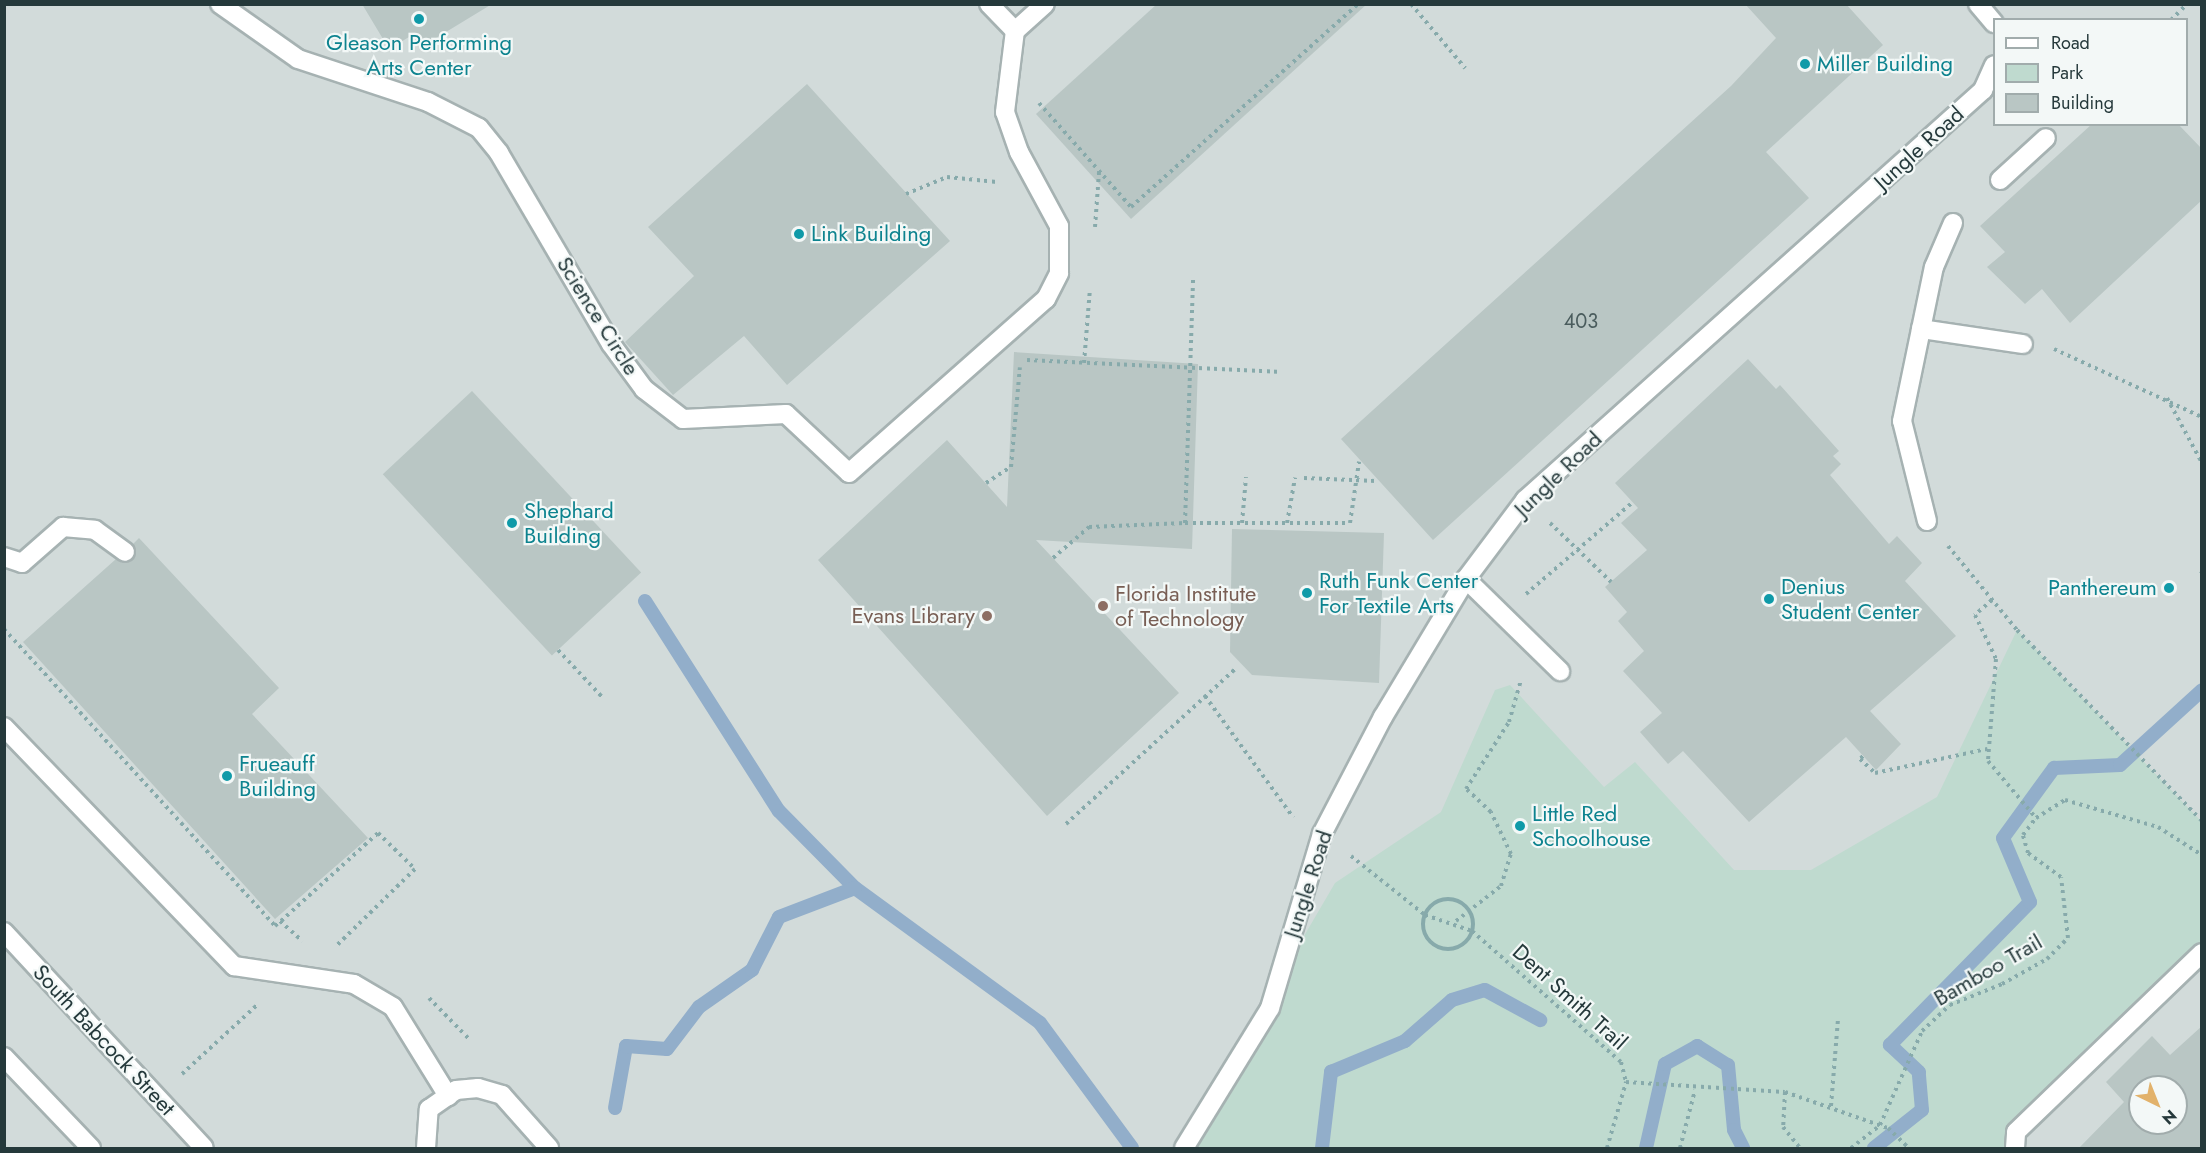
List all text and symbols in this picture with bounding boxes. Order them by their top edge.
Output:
marker: Gleason Performing Arts Center [412,12,426,26]
legend [1993,18,2188,126]
place label: Gleason Performing Arts Center [326,29,512,80]
text: Road [2051,30,2090,56]
place label: Miller Building [1817,51,1953,77]
marker: Miller Building [1798,57,1812,71]
text: Park [2051,60,2083,86]
text: Building [2051,90,2114,116]
street label: Jungle Road [1869,101,1969,195]
place label: Link Building [811,221,931,247]
marker: Link Building [792,227,806,241]
street label: Science Circle [551,252,645,380]
house number: 403 [1564,309,1598,333]
street label: Jungle Road [1509,426,1607,522]
place label: Shephard Building [524,497,614,548]
marker: Shephard Building [505,516,519,530]
place label: Ruth Funk Center For Textile Arts [1319,567,1478,618]
place label: Denius Student Center [1781,573,1919,624]
place label: Panthereum [2048,575,2157,601]
place label: Florida Institute of Technology [1115,580,1256,632]
marker: Panthereum [2162,581,2176,595]
marker: Ruth Funk Center For Textile Arts [1300,586,1314,600]
marker: Denius Student Center [1762,592,1776,606]
marker: Florida Institute of Technology [1096,599,1110,613]
place label: Evans Library [851,603,975,629]
marker: Evans Library [980,609,994,623]
place label: Frueauff Building [239,750,316,802]
marker: Frueauff Building [220,769,234,783]
place label: Little Red Schoolhouse [1532,800,1651,852]
marker: Little Red Schoolhouse [1513,819,1527,833]
street label: Jungle Road [1278,827,1338,941]
street label: Bamboo Trail [1929,928,2047,1012]
street label: Dent Smith Trail [1507,939,1633,1055]
street label: South Babcock Street [27,959,181,1121]
north arrow [2128,1075,2188,1135]
text: N [2157,1104,2182,1130]

